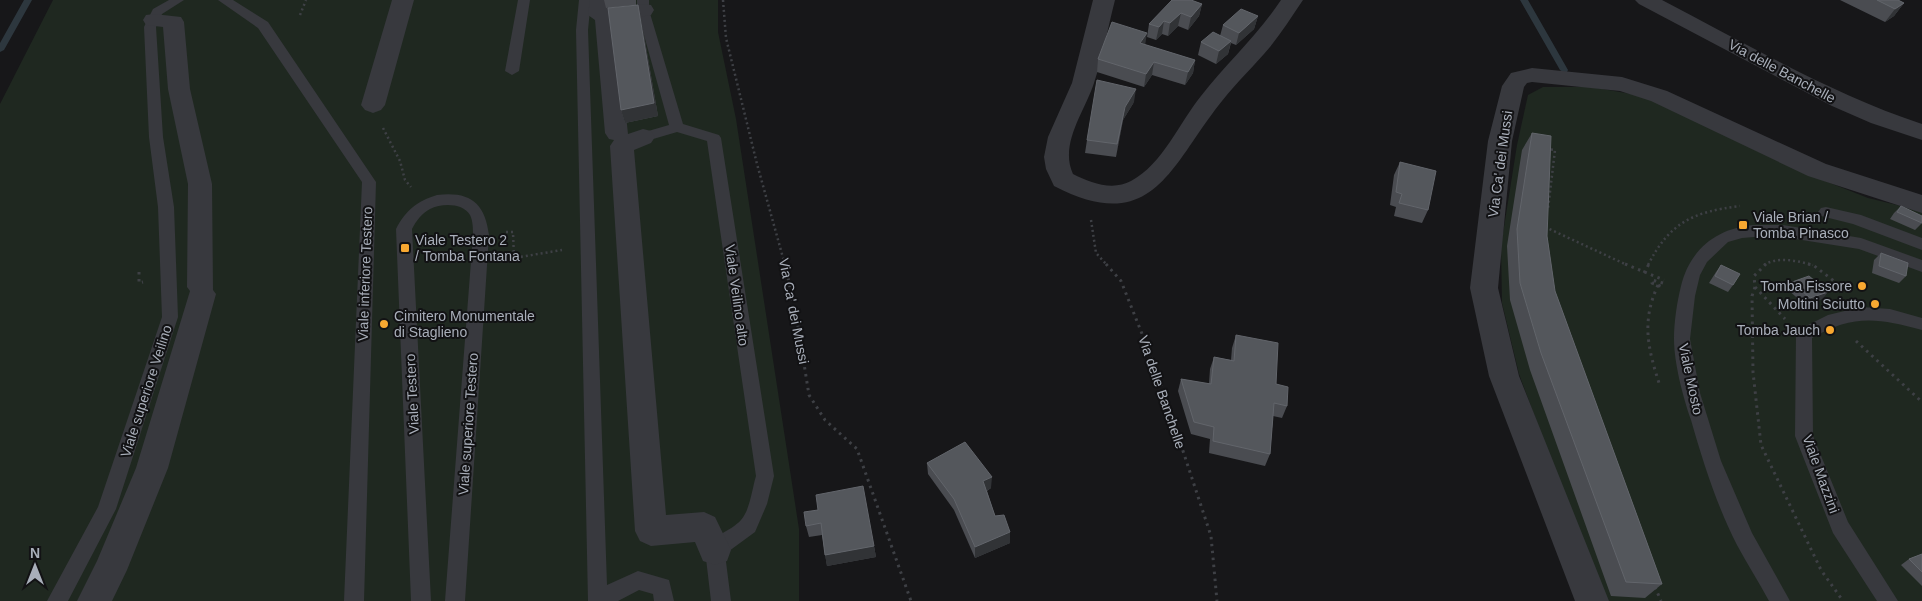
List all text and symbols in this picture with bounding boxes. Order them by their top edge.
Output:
street label: Via delle Banchelle [1726,36,1838,106]
street label: Via Ca' dei Mussi [1485,110,1515,218]
street label: Viale inferiore Testero [355,206,375,342]
place label: Viale Brian / Tomba Pinasco [1753,209,1849,241]
marker: Viale Brian / Tomba Pinasco [1737,219,1749,231]
place label: Viale Testero 2 / Tomba Fontana [415,232,520,264]
marker: Viale Testero 2 / Tomba Fontana [399,242,411,254]
street label: Viale Veilino alto [722,243,752,347]
street label: Via Ca' dei Mussi [776,257,812,365]
place label: Tomba Fissore [1760,278,1852,294]
marker: Tomba Fissore [1856,280,1868,292]
place label: Moltini Sciutto [1778,296,1865,312]
marker: Moltini Sciutto [1869,298,1881,310]
place label: Cimitero Monumentale di Staglieno [394,308,535,340]
marker: Cimitero Monumentale di Staglieno [378,318,390,330]
place label: Tomba Jauch [1737,322,1820,338]
street label: Viale superiore Veilino [117,323,175,459]
marker: Tomba Jauch [1824,324,1836,336]
street label: Via delle Banchelle [1135,333,1189,451]
street label: Viale Mosto [1676,342,1706,417]
street label: Viale superiore Testero [455,352,481,496]
street label: Viale Testero [402,353,422,435]
street label: Viale Mazzini [1799,433,1843,515]
north arrow [10,541,60,591]
text: N [30,545,40,561]

